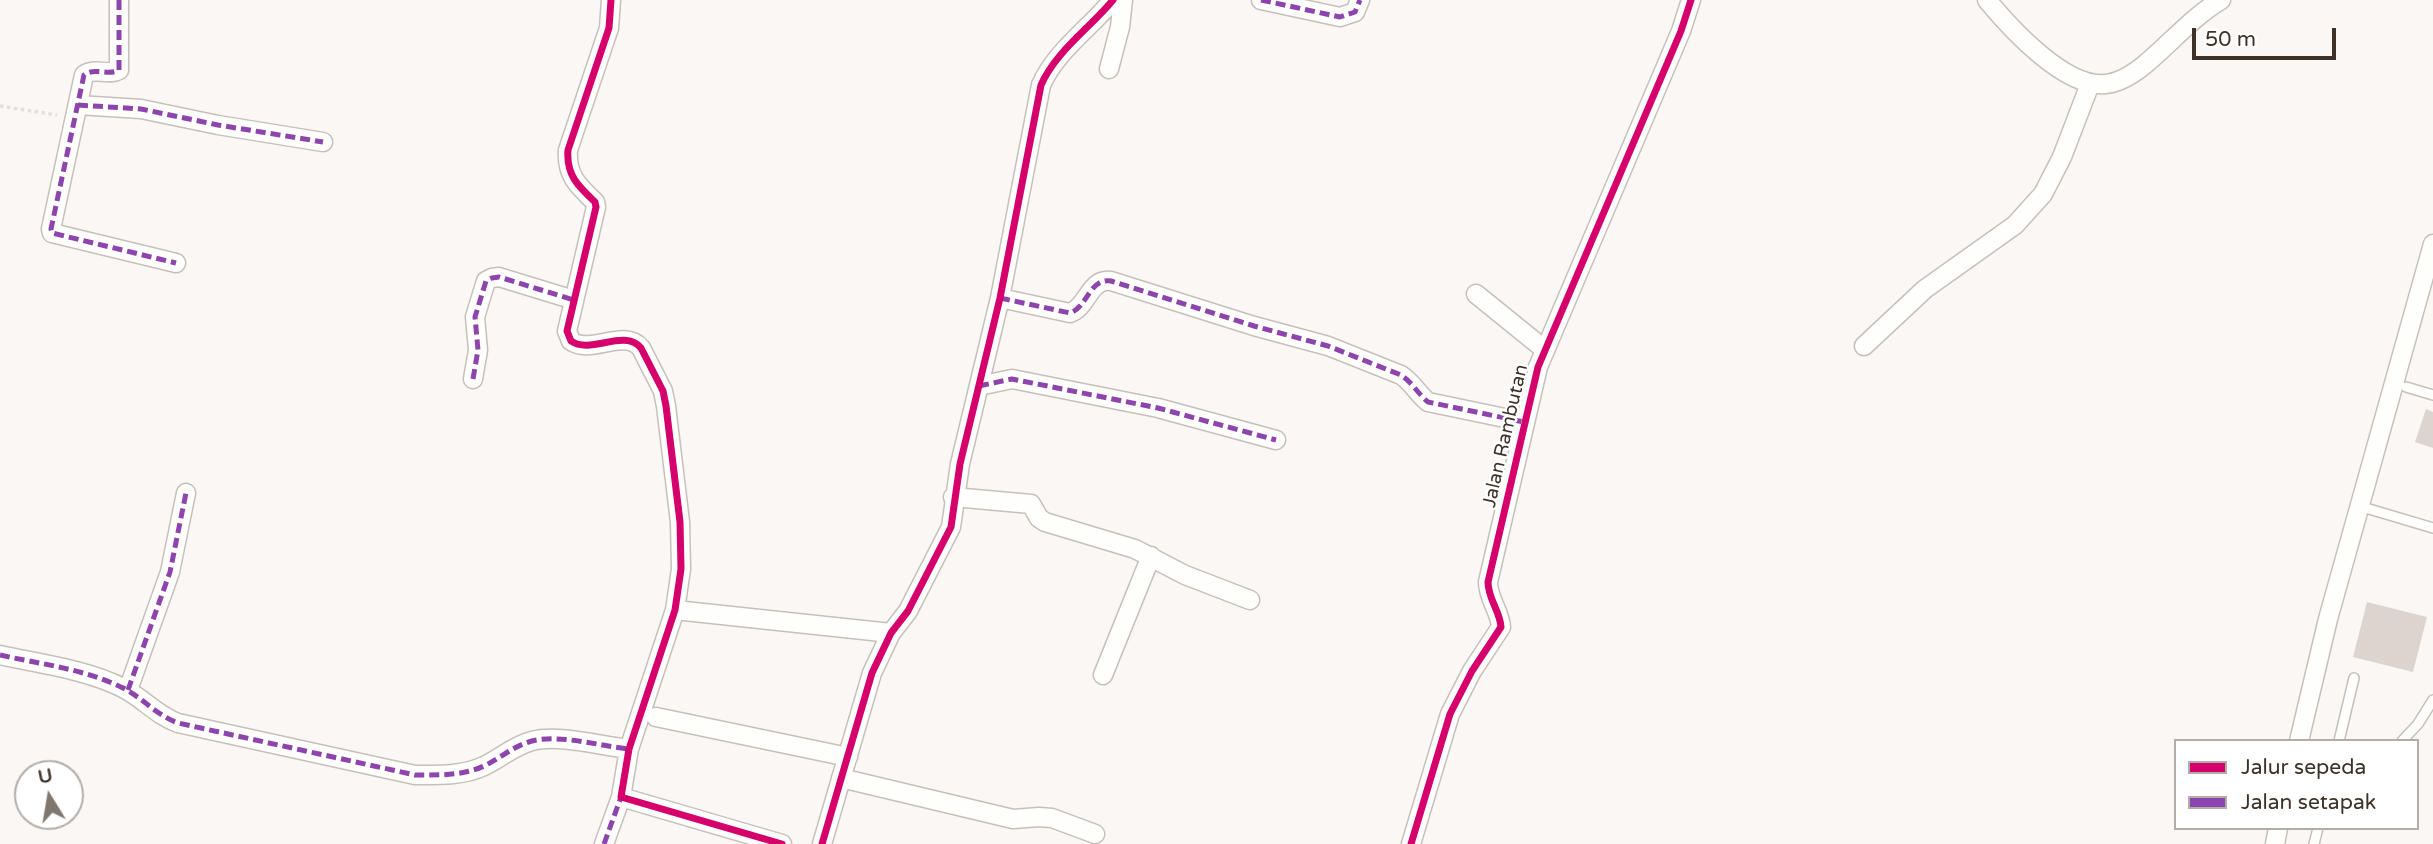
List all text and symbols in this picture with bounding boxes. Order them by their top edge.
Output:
scale bar [2195,14,2338,58]
text: 50 m [2205,27,2256,52]
street label: Jalan Rambutan [1478,362,1534,510]
legend [2174,739,2419,830]
text: Jalur sepeda [2241,755,2366,780]
north arrow [14,760,84,830]
text: U [36,764,55,789]
text: Jalan setapak [2241,790,2376,815]

